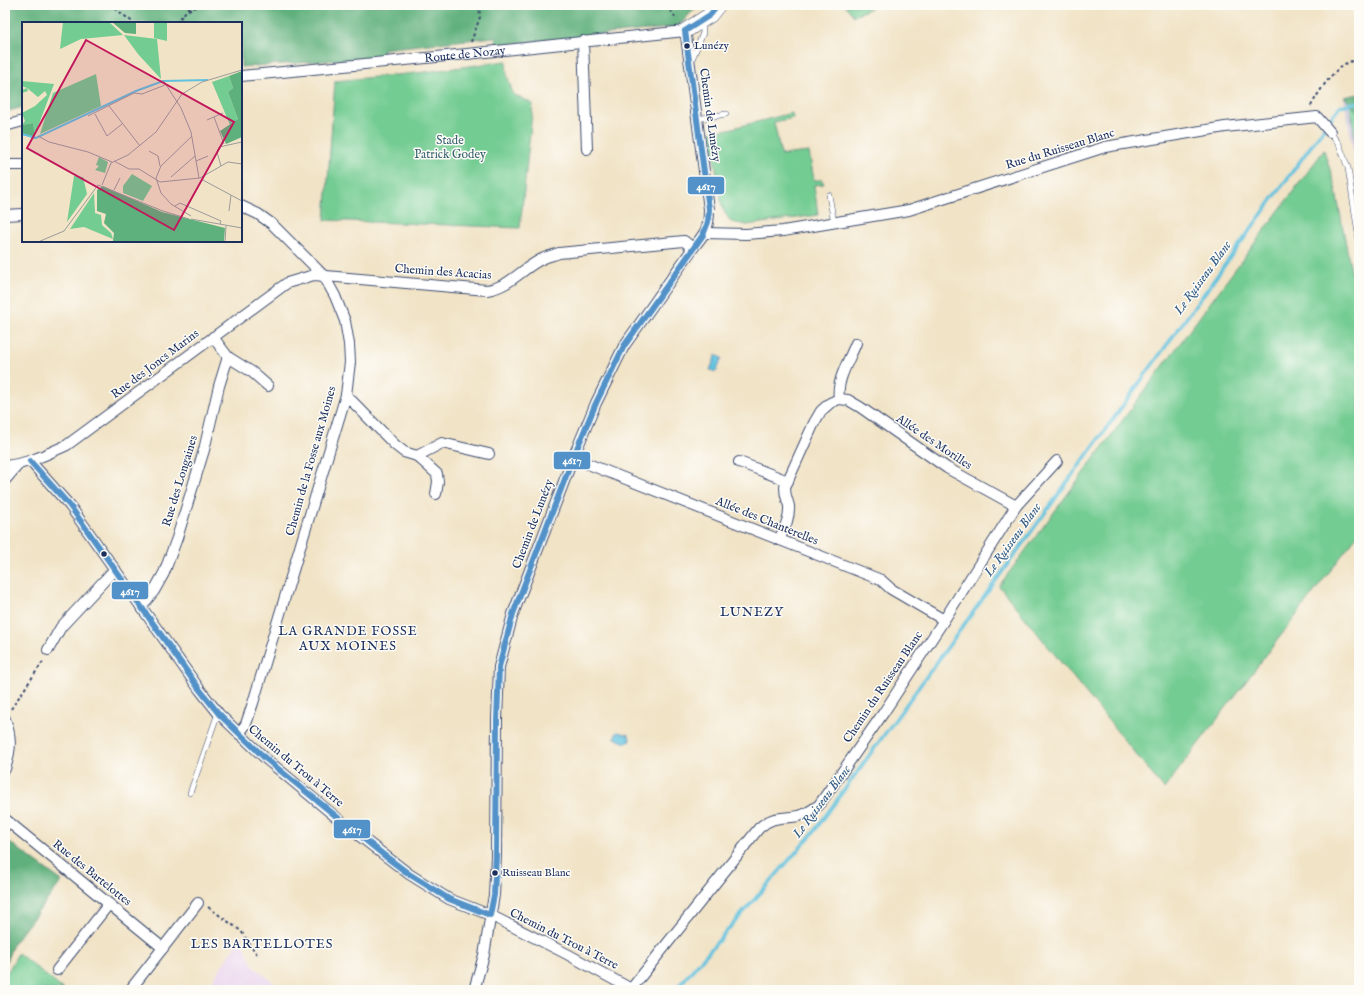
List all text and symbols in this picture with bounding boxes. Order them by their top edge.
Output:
inset map [22,22,242,242]
place label: Lunézy [694,39,730,53]
marker: Lunézy [682,41,692,51]
street label: Route de Nozay [424,42,506,66]
street label: Chemin de Lunézy [696,67,724,163]
street label: Rue du Ruisseau Blanc [1004,125,1116,173]
park label: Stade Patrick Godey [414,133,486,162]
line badge: 4617 [687,176,725,195]
text: 4617 [695,180,716,194]
water label: Le Ruisseau Blanc [1170,237,1236,319]
street label: Chemin des Acacias [394,261,492,283]
street label: Rue des Joncs Marins [108,326,203,403]
street label: Chemin de la Fosse aux Moines [282,384,340,538]
street label: Allée des Morilles [892,410,975,473]
street label: Rue des Longaines [159,434,201,528]
line badge: 4617 [553,451,591,470]
text: 4617 [561,454,582,468]
street label: Chemin de Lunézy [509,477,557,571]
street label: Allée des Chanterelles [713,493,820,548]
water label: Le Ruisseau Blanc [980,499,1046,581]
unlabelled marker [99,549,109,559]
line badge: 4617 [111,581,149,600]
text: 4617 [119,585,140,599]
district label: LUNEZY [720,604,784,621]
district label: LA GRANDE FOSSE AUX MOINES [278,623,418,655]
street label: Chemin du Ruisseau Blanc [840,628,926,746]
street label: Chemin du Trou à Terre [245,722,347,811]
water label: Le Ruisseau Blanc [788,761,856,843]
line badge: 4617 [333,819,371,839]
text: 4617 [341,823,362,837]
street label: Rue des Bartelottes [50,837,134,909]
place label: Ruisseau Blanc [502,866,571,880]
marker: Ruisseau Blanc [490,868,500,878]
street label: Chemin du Trou à Terre [507,905,621,973]
district label: LES BARTELLOTES [191,936,333,953]

